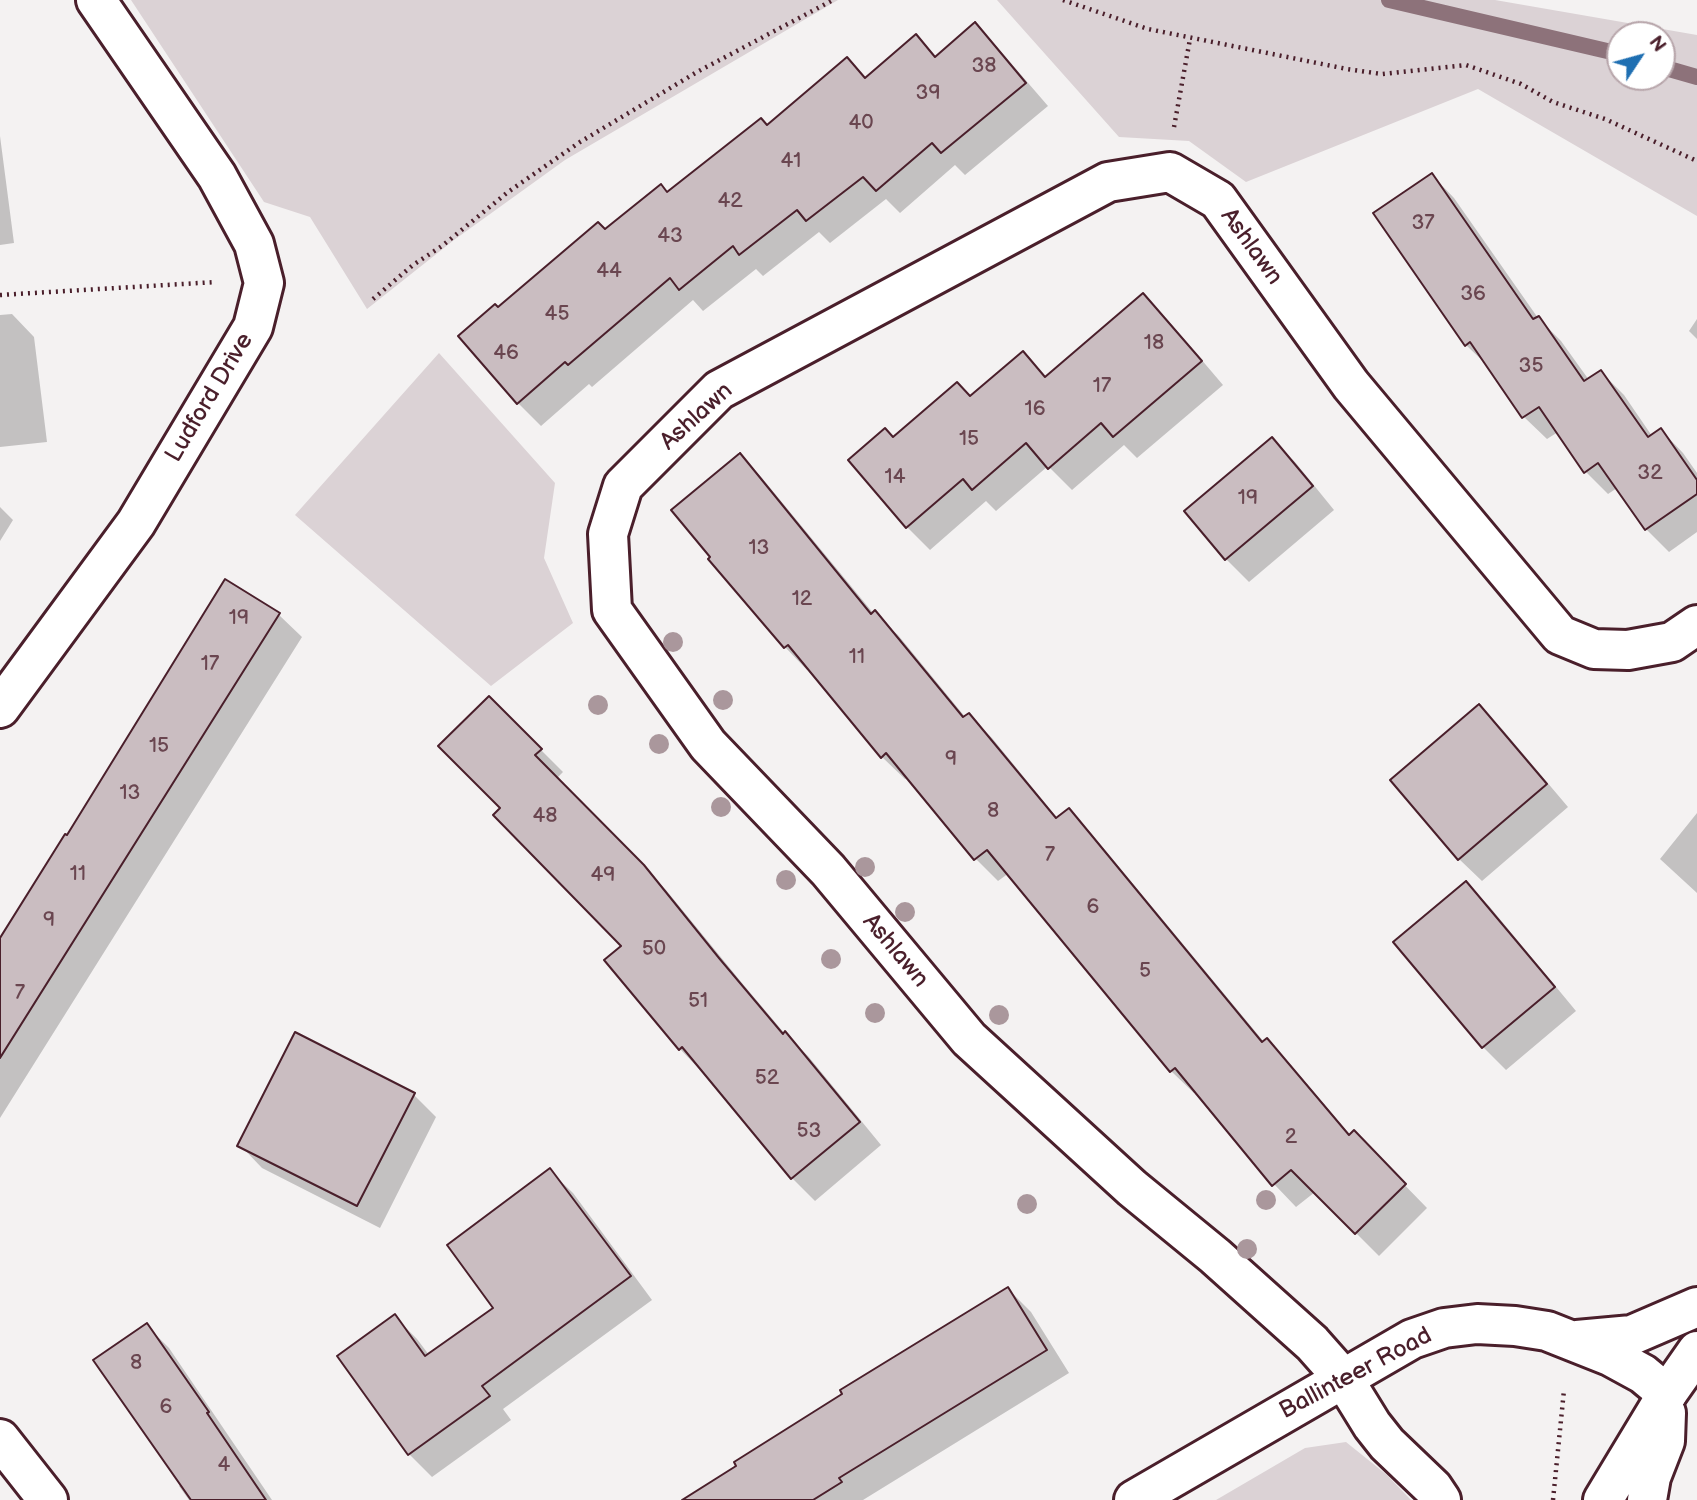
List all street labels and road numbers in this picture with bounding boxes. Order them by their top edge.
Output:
street label: Ashlawn [1214,203,1288,291]
street label: Ludford Drive [160,328,260,468]
street label: Ashlawn [655,377,739,457]
street label: Ashlawn [856,908,934,994]
street label: Ballinteer Road [1275,1322,1437,1426]

